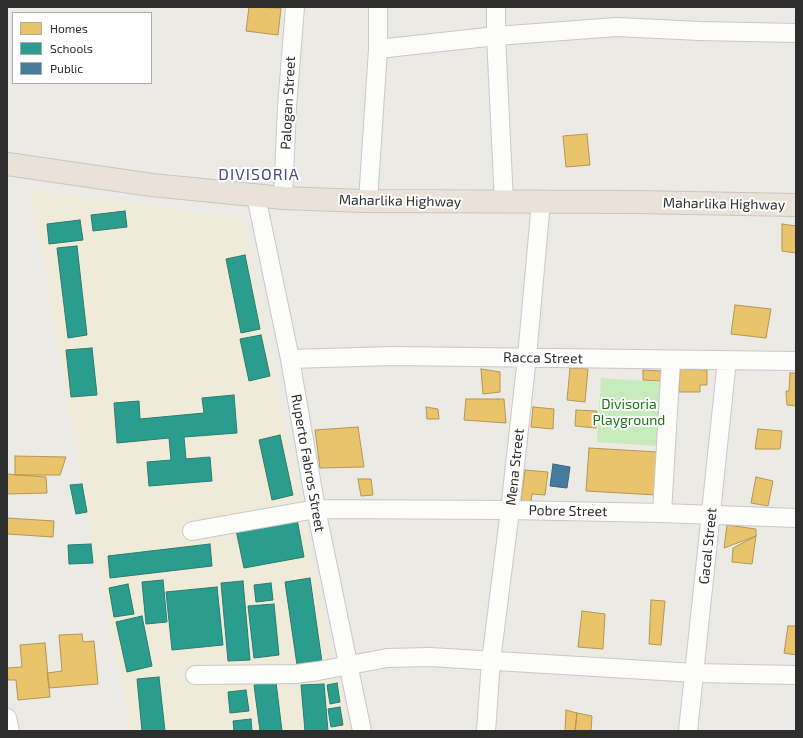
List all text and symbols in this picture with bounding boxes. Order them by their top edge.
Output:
legend [12,12,152,84]
text: Homes [50,21,88,35]
text: Schools [50,41,93,55]
street label: Palogan Street [277,56,299,150]
text: Public [50,61,83,75]
district label: DIVISORIA [218,165,300,185]
street label: Maharlika Highway [339,192,461,210]
street label: Maharlika Highway [663,195,785,213]
street label: Racca Street [503,349,583,367]
street label: Ruperto Fabros Street [288,393,328,533]
park label: Divisoria Playground [593,396,665,428]
street label: Mena Street [503,428,527,506]
street label: Pobre Street [528,502,608,520]
street label: Gacal Street [696,507,720,585]

